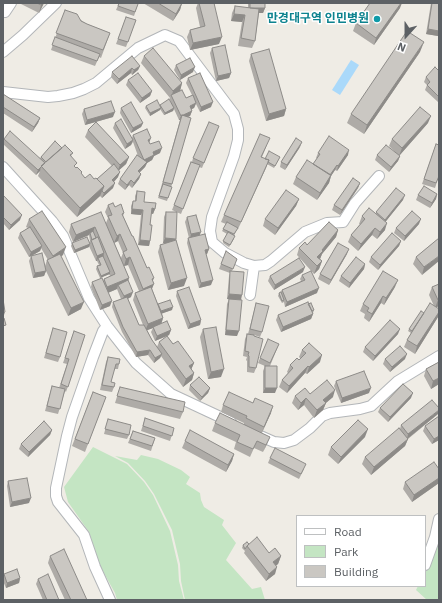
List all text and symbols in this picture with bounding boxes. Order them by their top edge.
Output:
place label: 만경대구역 인민병원 [267,12,369,26]
marker: 만경대구역 인민병원 [372,14,382,24]
north arrow [386,16,426,56]
text: N [395,39,408,55]
legend [296,515,426,587]
text: Road [334,524,362,539]
text: Park [334,544,358,559]
text: Building [334,564,378,579]

